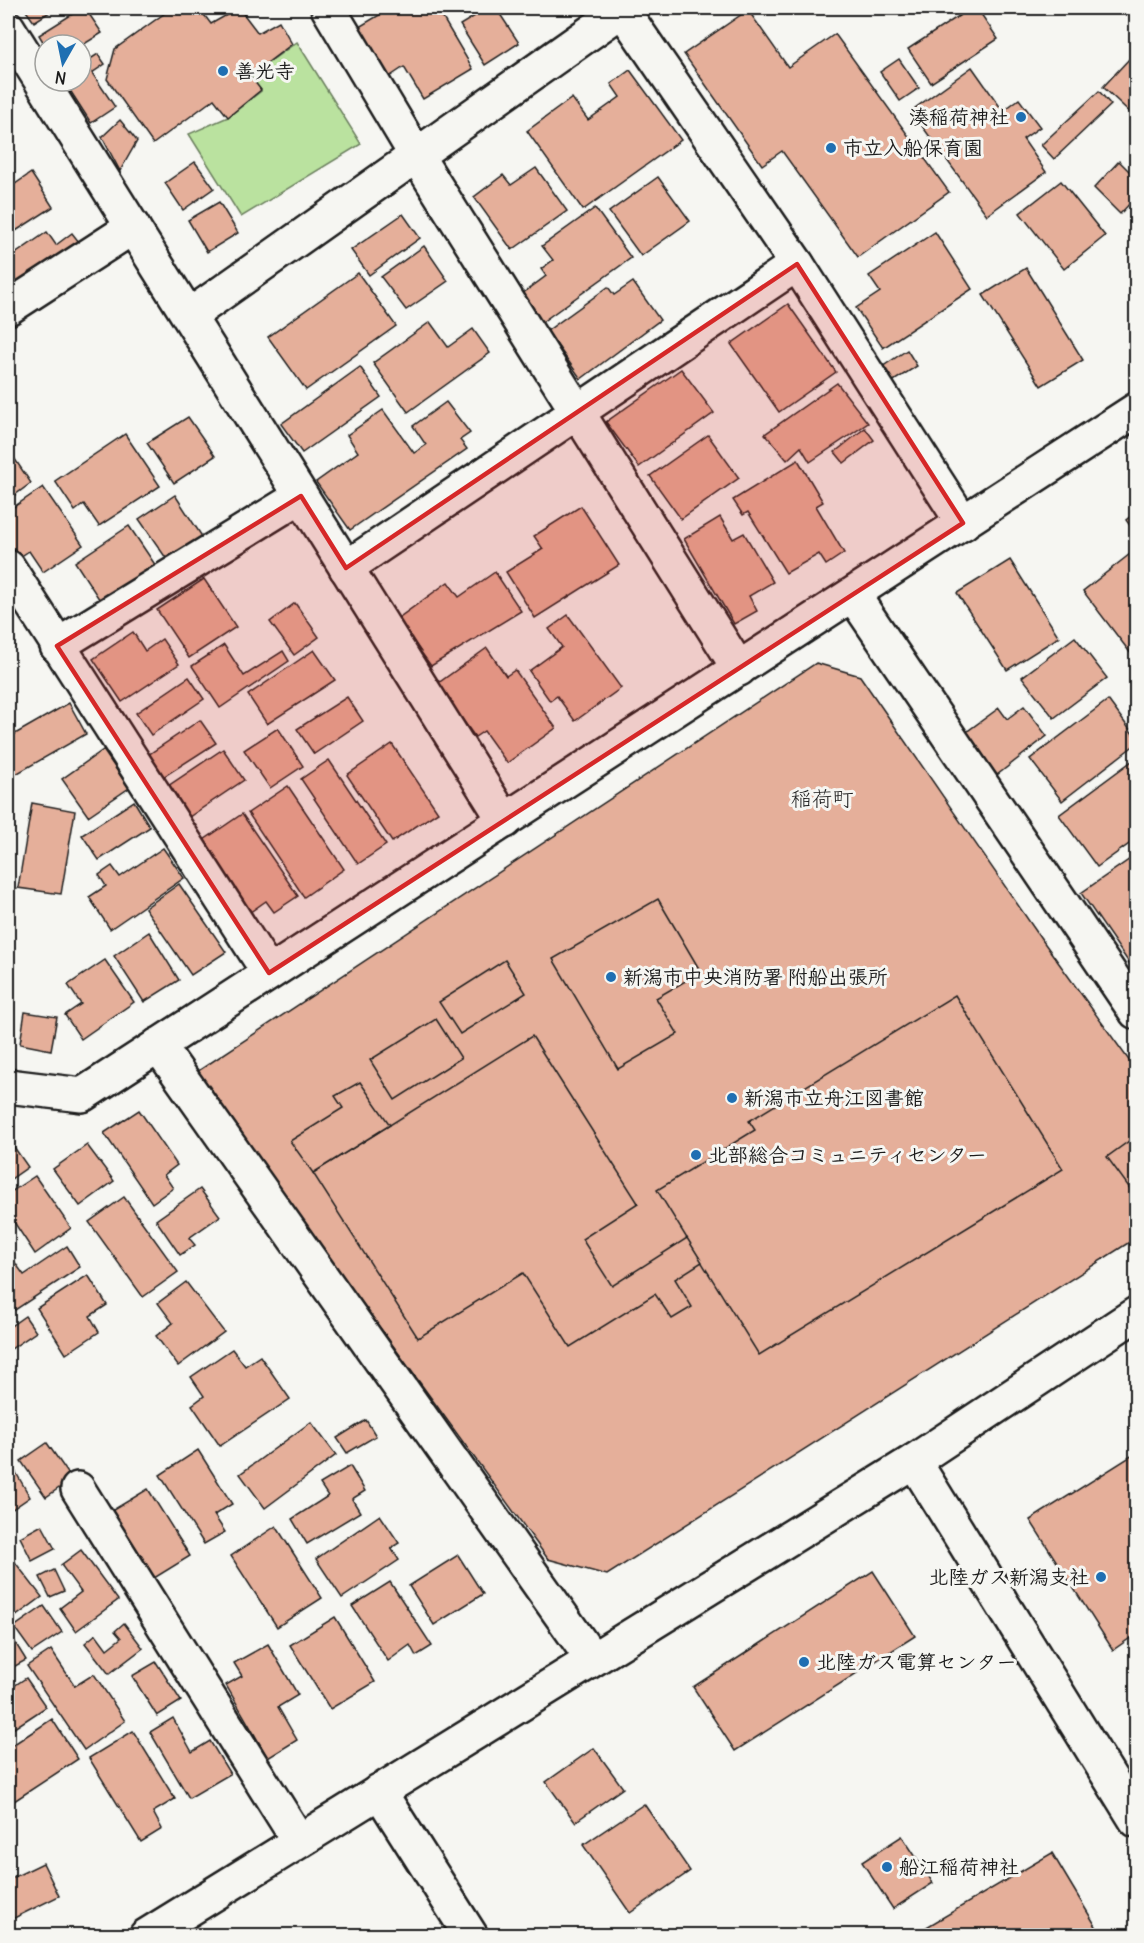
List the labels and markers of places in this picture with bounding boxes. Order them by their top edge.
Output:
place label: 善光寺 [235,58,295,83]
marker: 善光寺 [216,64,230,78]
place label: 湊稲荷神社 [909,104,1009,129]
marker: 湊稲荷神社 [1014,110,1028,124]
place label: 市立入船保育園 [843,135,983,160]
marker: 市立入船保育園 [824,141,838,155]
place label: 新潟市中央消防署 附船出張所 [623,964,888,989]
marker: 新潟市中央消防署 附船出張所 [604,970,618,984]
place label: 新潟市立舟江図書館 [744,1085,924,1110]
marker: 新潟市立舟江図書館 [725,1091,739,1105]
place label: 北部総合コミュニティセンター [708,1142,987,1167]
marker: 北部総合コミュニティセンター [689,1148,703,1162]
place label: 北陸ガス新潟支社 [929,1564,1089,1589]
marker: 北陸ガス新潟支社 [1094,1570,1108,1584]
place label: 北陸ガス電算センター [816,1649,1016,1674]
marker: 北陸ガス電算センター [797,1655,811,1669]
place label: 船江稲荷神社 [899,1854,1019,1879]
marker: 船江稲荷神社 [880,1860,894,1874]

